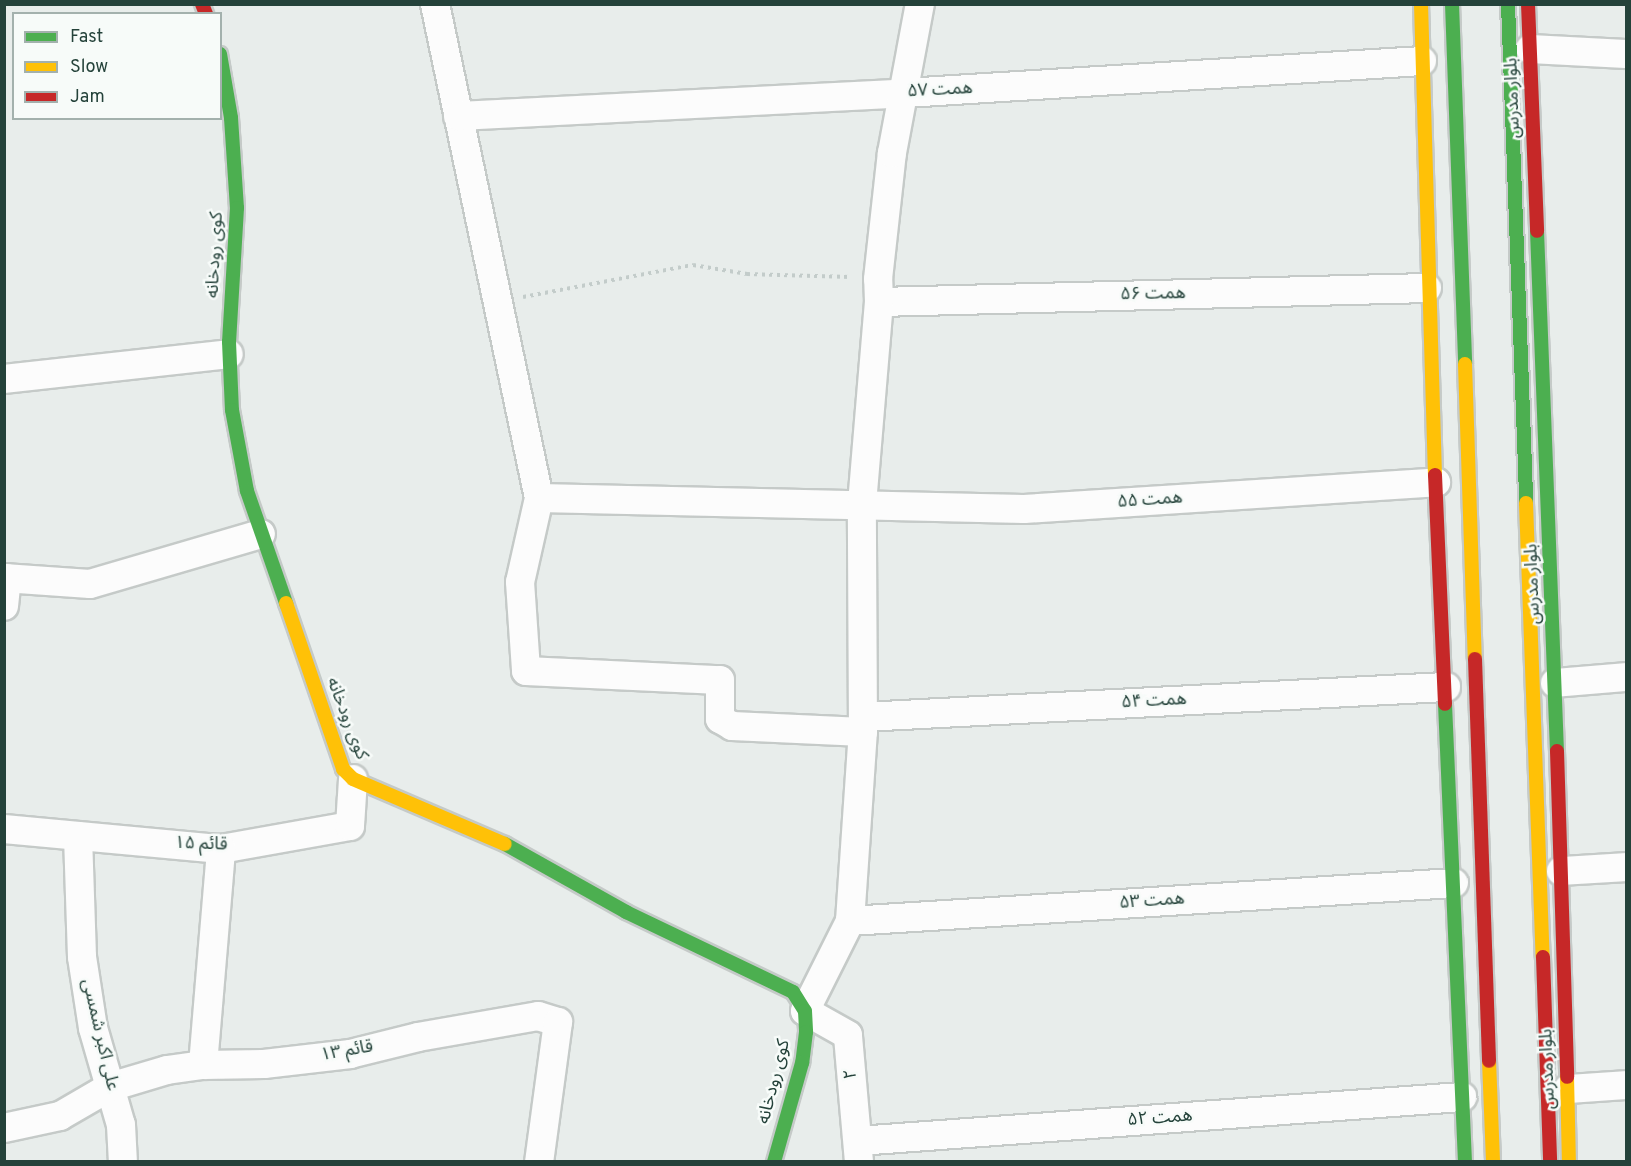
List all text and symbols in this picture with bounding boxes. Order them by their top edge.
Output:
legend [12,12,222,120]
text: Fast [70,26,103,49]
text: Slow [70,56,108,79]
street label: بلوار مدرس [1502,57,1526,139]
street label: همت ۵۷ [907,79,973,103]
text: Jam [70,86,105,109]
street label: کوی رودخانه [203,211,229,299]
street label: همت ۵۶ [1120,284,1186,306]
street label: همت ۵۵ [1117,488,1183,514]
street label: بلوار مدرس [1522,543,1546,625]
street label: کوی رودخانه [320,675,372,763]
street label: همت ۵۴ [1121,690,1187,714]
street label: قائم ۱۵ [174,833,228,857]
street label: همت ۵۳ [1119,889,1185,915]
street label: علی اکبر شمسی [76,977,122,1093]
street label: بلوار مدرس [1537,1028,1561,1110]
street label: قائم ۱۳ [319,1037,375,1067]
street label: کوی رودخانه [754,1037,796,1127]
street label: ۲ [841,1068,863,1080]
street label: همت ۵۲ [1127,1106,1193,1132]

